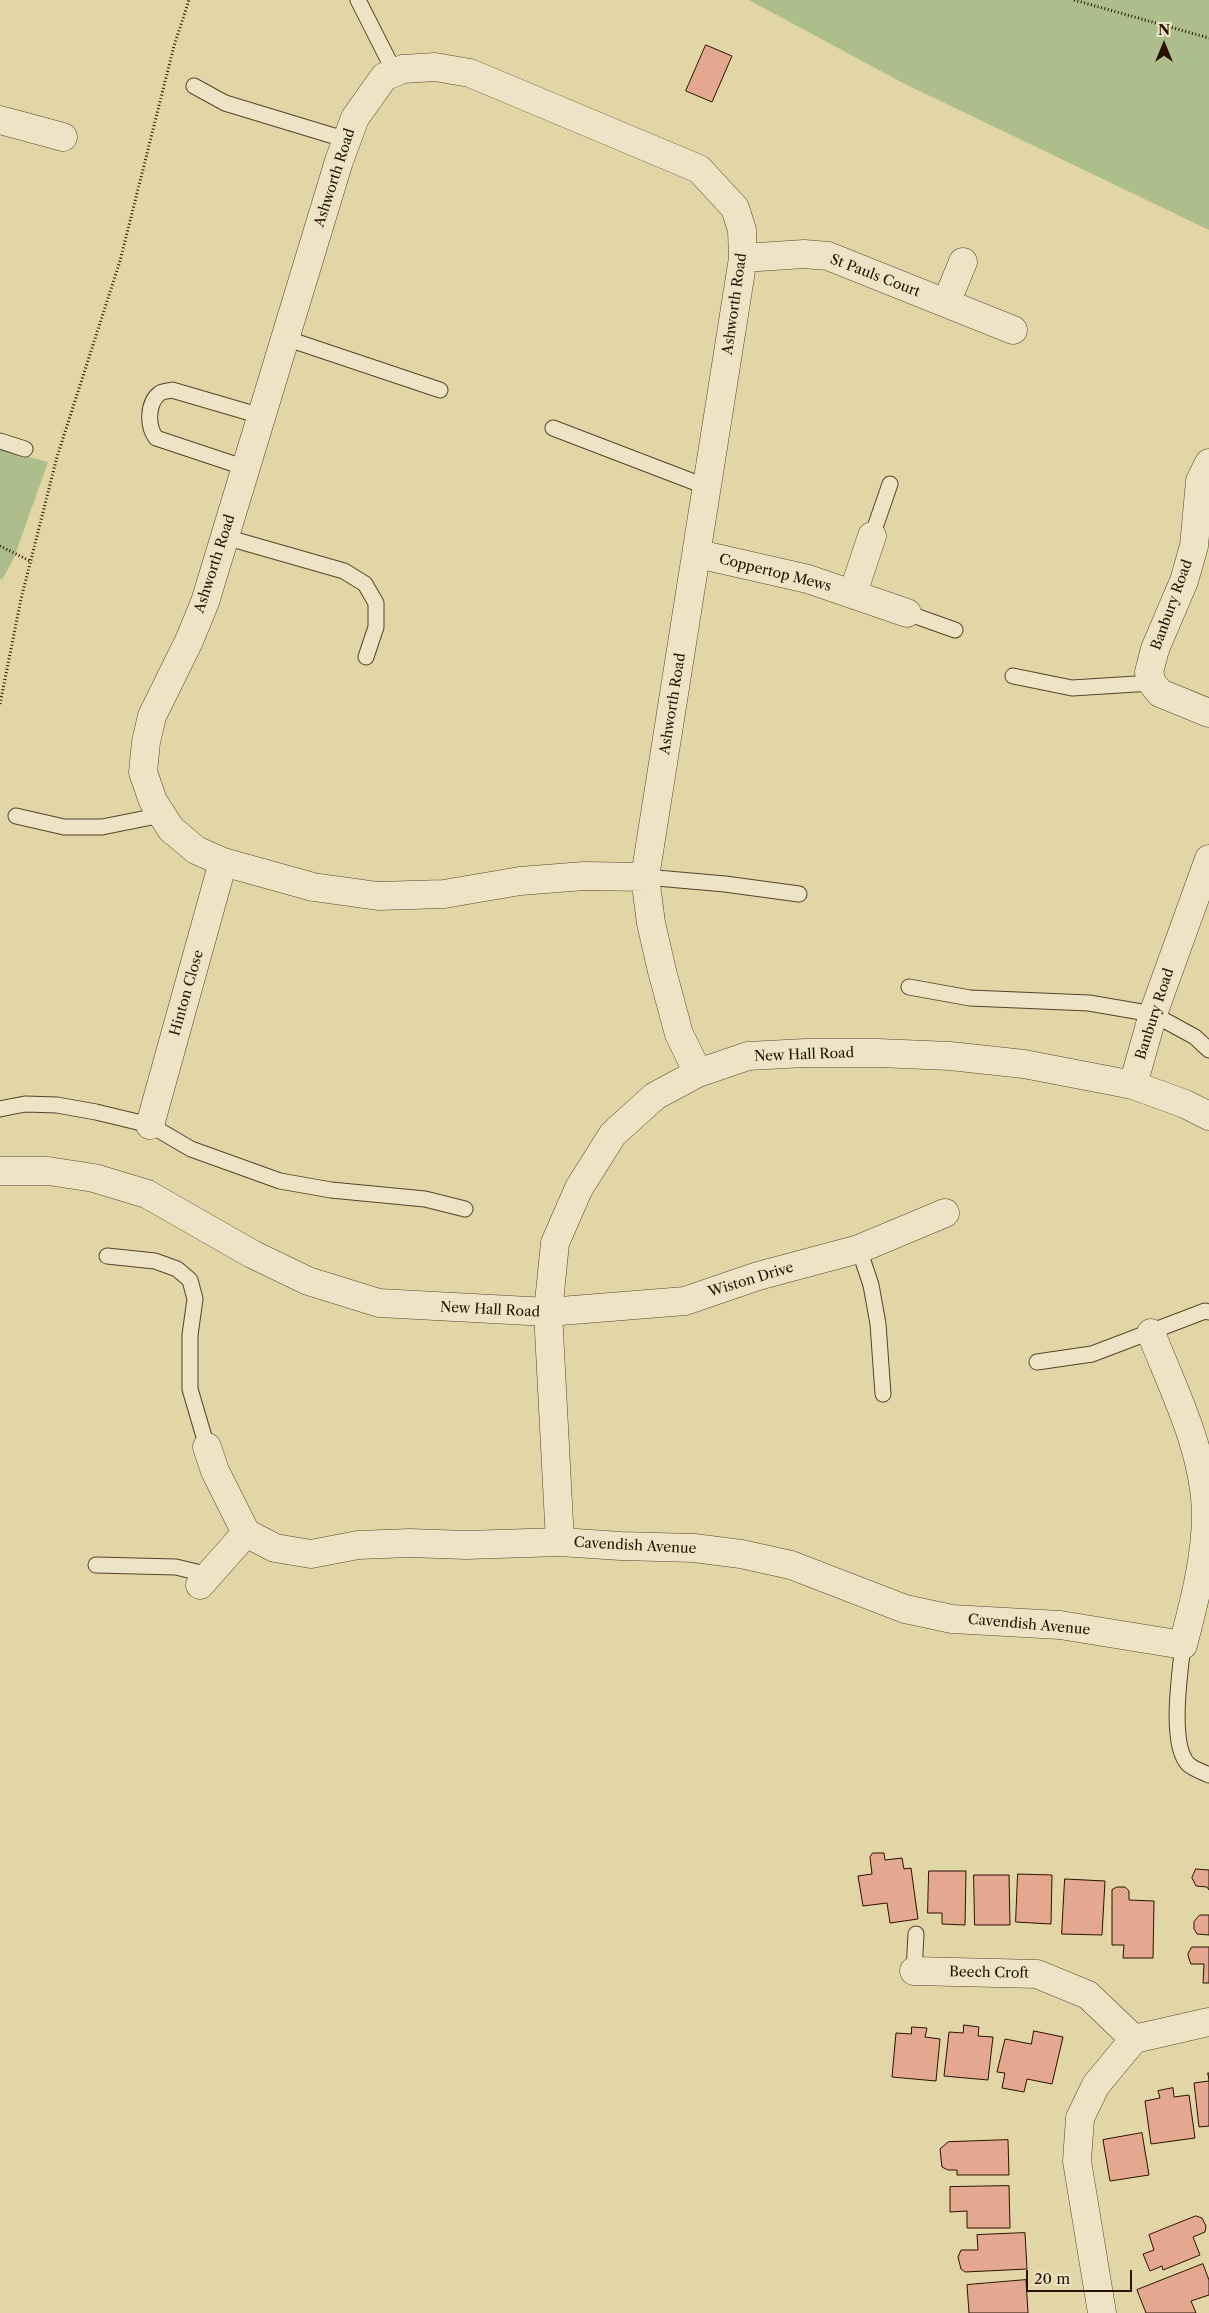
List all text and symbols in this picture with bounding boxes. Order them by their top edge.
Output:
north arrow [1139,20,1189,70]
text: N [1158,21,1170,39]
street label: Ashworth Road [311,127,359,229]
street label: St Pauls Court [828,251,922,301]
street label: Ashworth Road [720,252,750,356]
street label: Ashworth Road [191,513,239,615]
street label: Coppertop Mews [717,551,833,595]
street label: Banbury Road [1148,557,1196,653]
street label: Ashworth Road [657,652,689,756]
street label: Hinton Close [167,948,207,1038]
street label: Banbury Road [1132,966,1178,1062]
street label: New Hall Road [754,1045,854,1065]
street label: Wiston Drive [706,1259,796,1301]
street label: New Hall Road [440,1299,540,1321]
street label: Cavendish Avenue [573,1534,697,1558]
street label: Cavendish Avenue [967,1611,1091,1639]
street label: Beech Croft [949,1964,1029,1982]
scale bar [1029,2260,1135,2292]
text: 20 m [1034,2269,1070,2288]

